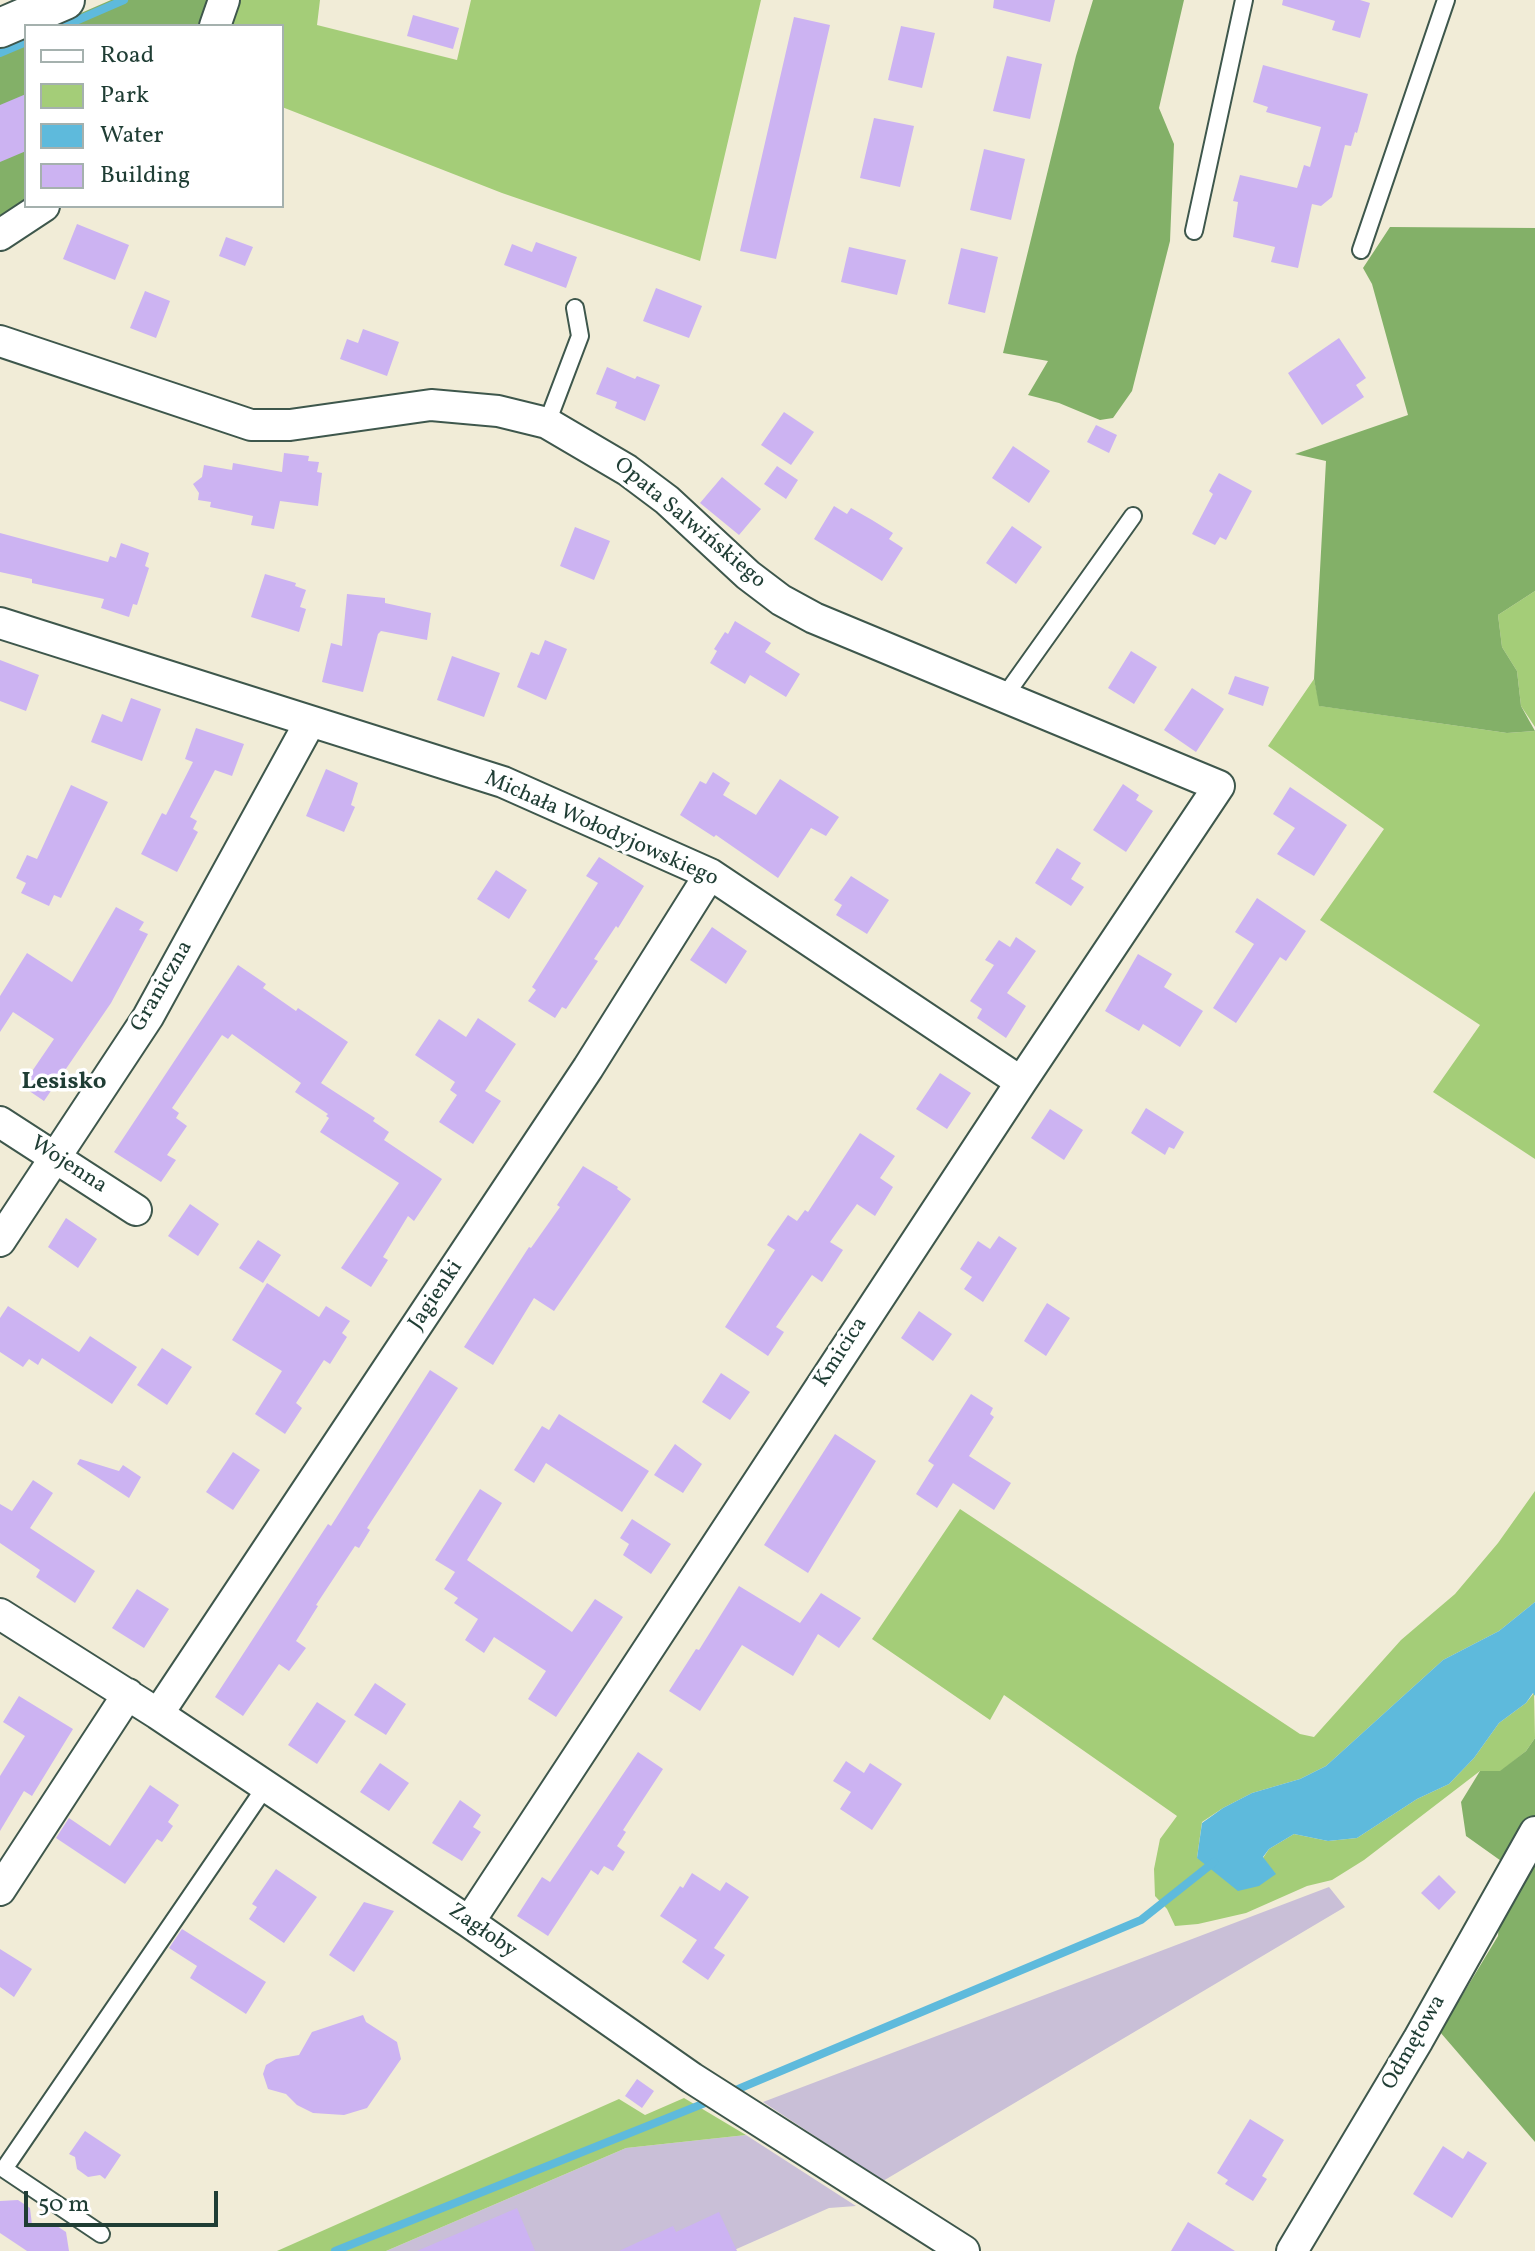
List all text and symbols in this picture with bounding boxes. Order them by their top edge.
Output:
legend [24,24,284,208]
text: Road [100,39,154,73]
text: Park [100,79,149,113]
text: Water [100,119,164,153]
text: Building [100,159,190,193]
street label: Opata Salwińskiego [608,453,770,595]
street label: Michała Wołodyjowskiego [480,767,722,893]
street label: Graniczna [126,937,200,1037]
district label: Lesisko [21,1070,107,1098]
street label: Wojenna [25,1132,111,1200]
street label: Jagienki [404,1256,470,1336]
street label: Kmicica [810,1313,874,1393]
street label: Zagłoby [443,1899,521,1965]
street label: Odmętowa [1377,1991,1453,2095]
scale bar [28,2175,222,2225]
text: 50 m [38,2188,90,2222]

